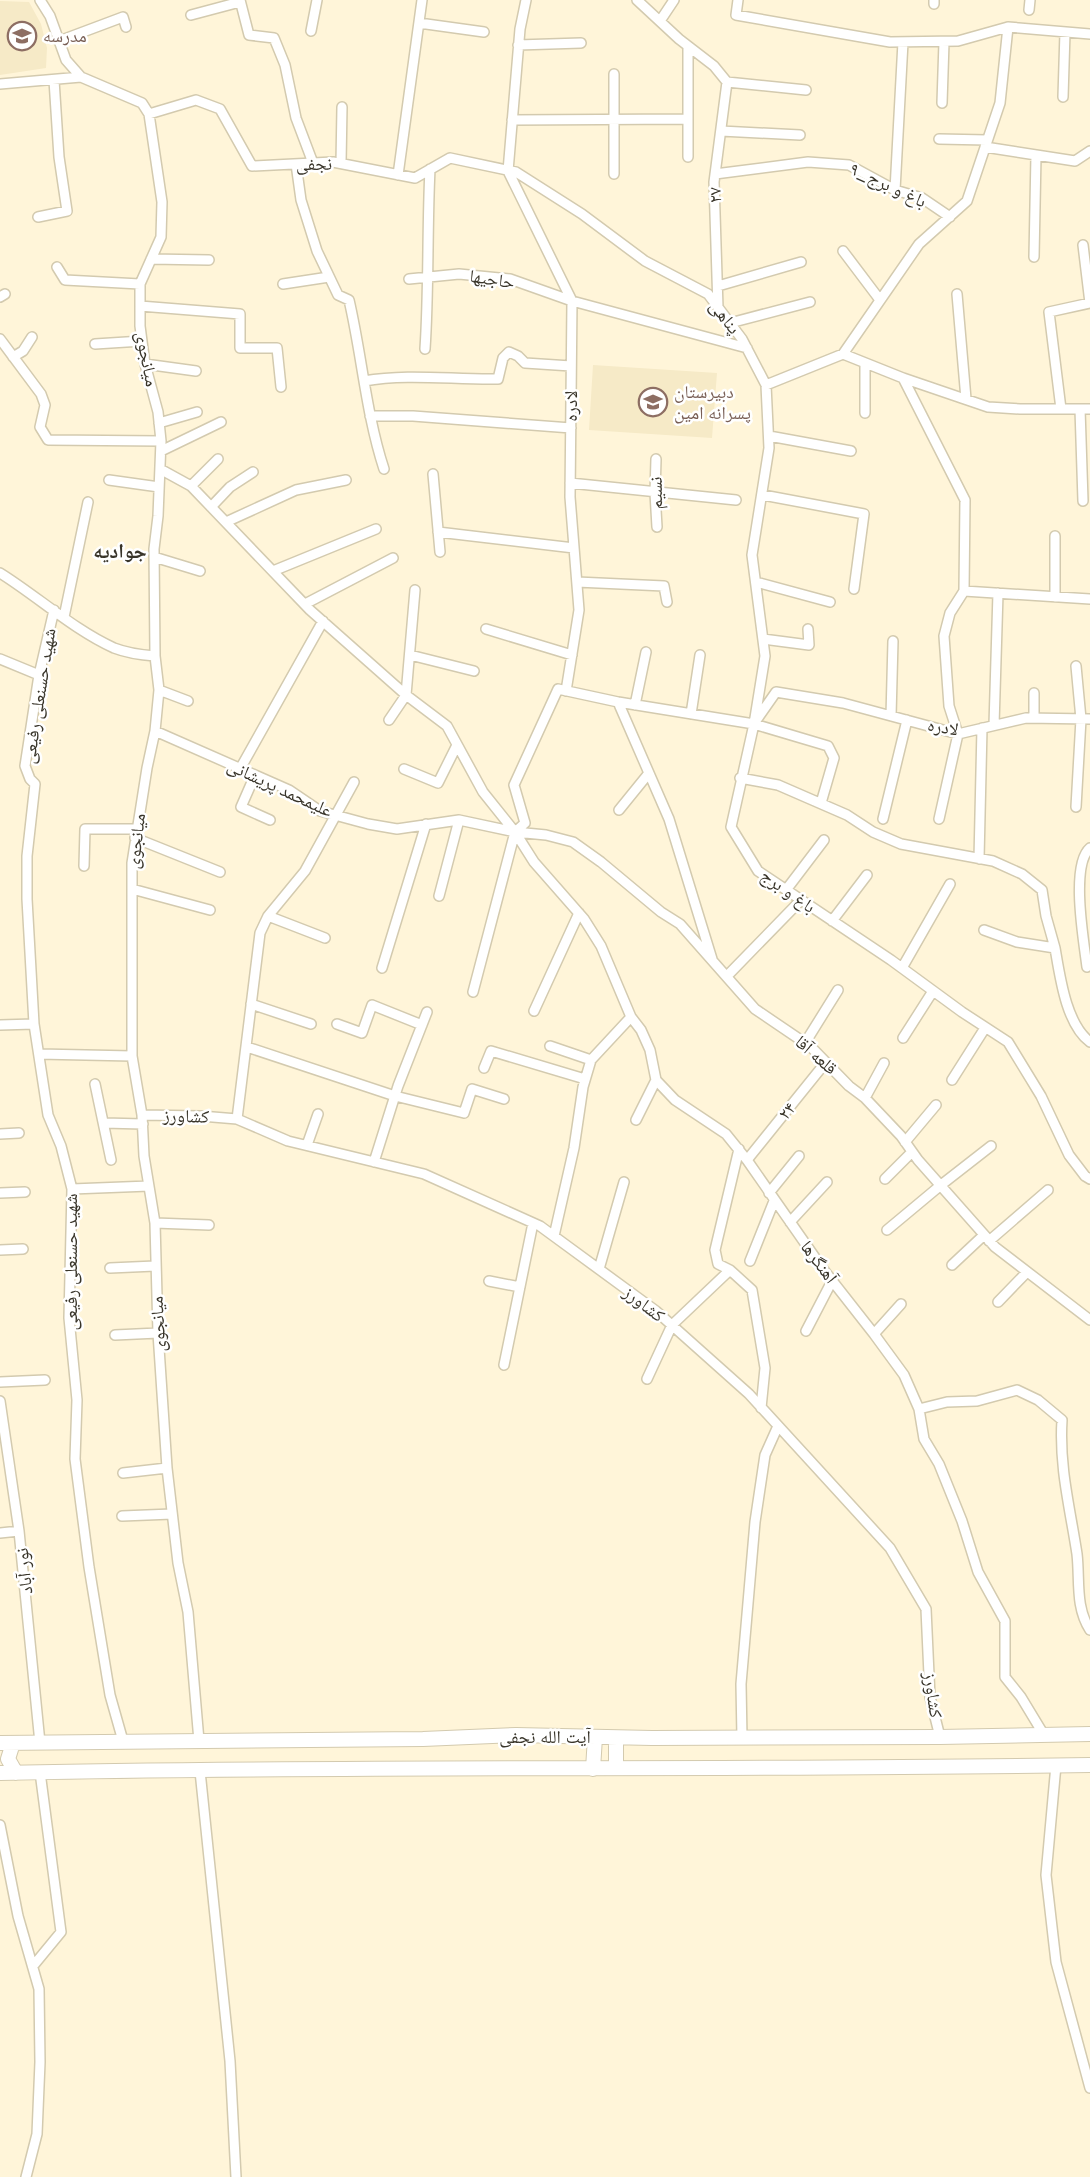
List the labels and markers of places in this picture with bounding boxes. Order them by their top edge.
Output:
school or university icon: مدرسه [6,20,38,52]
place label: مدرسه [43,24,87,48]
place label: دبیرستان پسرانه امین [674,380,751,425]
school or university icon: دبیرستان پسرانه امین [637,386,669,418]

